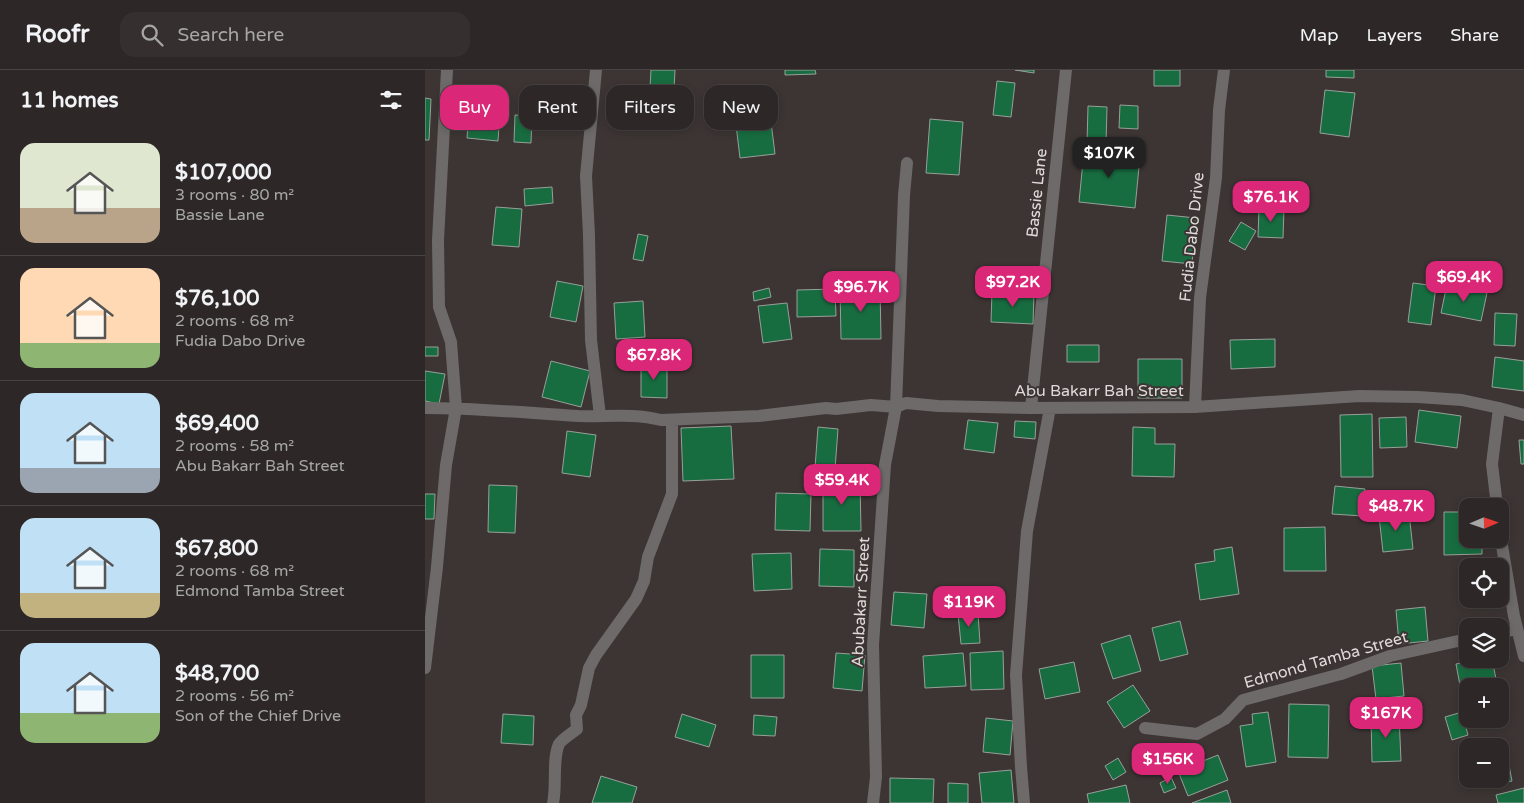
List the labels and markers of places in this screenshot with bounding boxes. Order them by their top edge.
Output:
pin: $107K [1074,136,1144,179]
pin: $76.1K [1230,180,1312,223]
pin: $69.4K [1423,260,1505,303]
pin: $97.2K [972,266,1054,308]
pin: $96.7K [820,270,902,313]
pin: $67.8K [613,338,695,381]
pin: $59.4K [801,464,883,506]
pin: $48.7K [1355,490,1437,532]
pin: $119K [934,586,1004,628]
pin: $167K [1351,696,1421,739]
pin: $156K [1133,742,1203,785]

